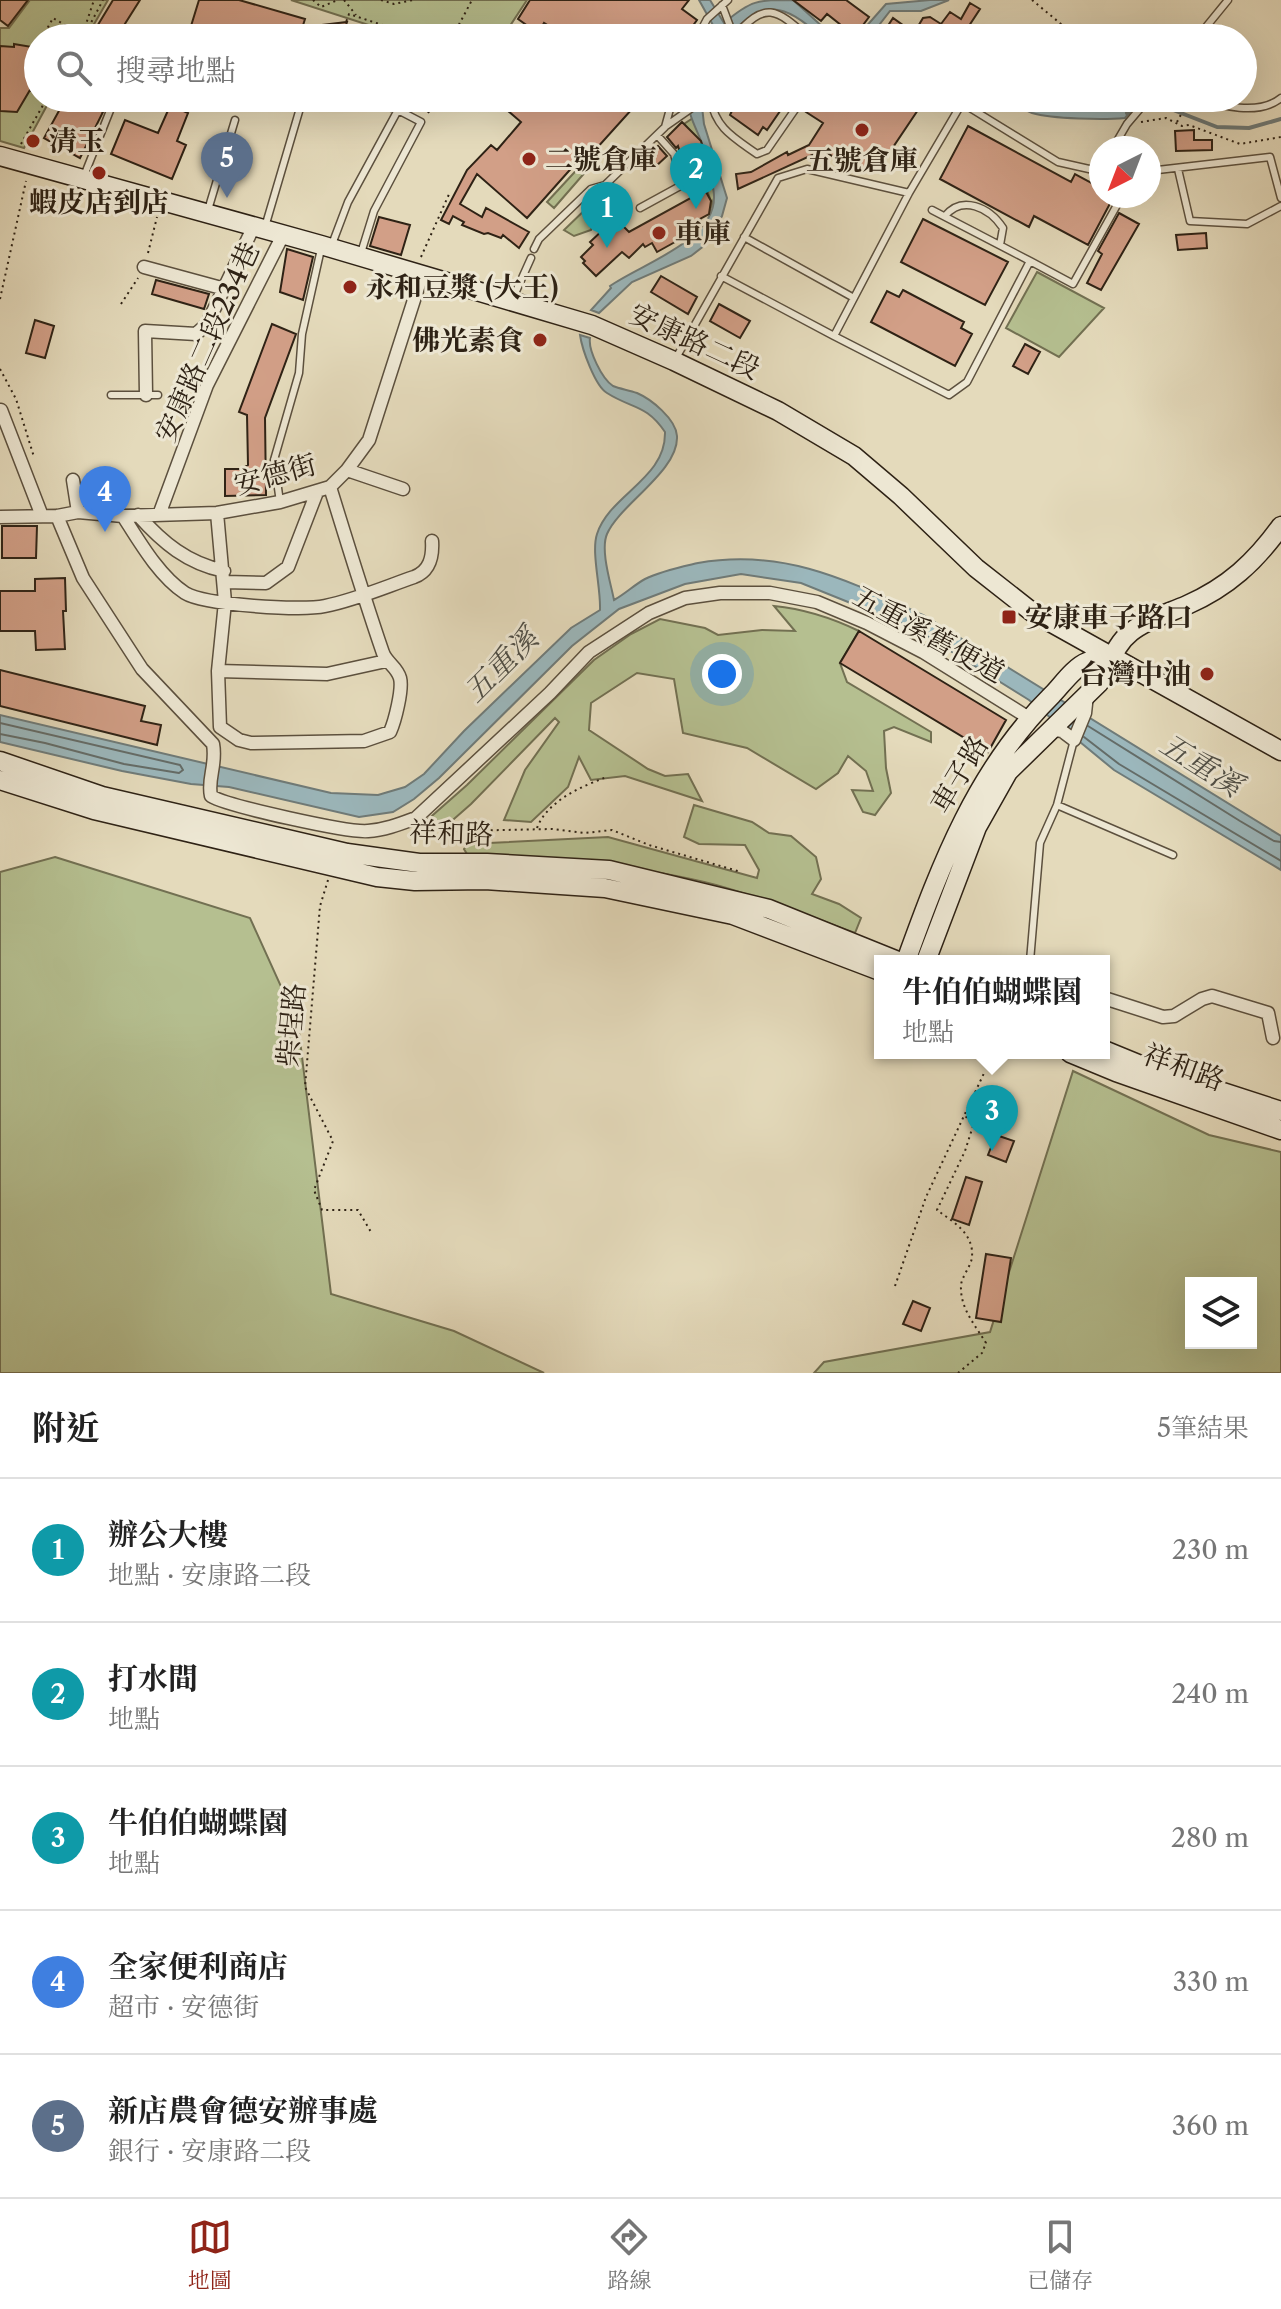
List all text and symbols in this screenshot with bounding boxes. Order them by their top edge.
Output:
search box [24,24,1257,112]
icon: search [52,46,96,90]
text: 搜尋地點 [116,52,236,89]
marker: 五號倉庫 [853,121,871,139]
place label: 清玉 [49,124,105,158]
marker: 清玉 [24,132,42,150]
pin: 5 [201,132,253,198]
north arrow [1089,136,1161,208]
place label: 二號倉庫 [545,142,657,176]
pin: 2 [670,143,722,209]
place label: 五號倉庫 [806,143,918,177]
marker: 二號倉庫 [520,150,538,168]
marker: 蝦皮店到店 [90,164,108,182]
pin: 1 [581,182,633,248]
place label: 蝦皮店到店 [29,185,169,219]
place label: 車庫 [675,216,731,250]
marker: 車庫 [650,224,668,242]
street label: 安康路二段234巷 [148,237,266,447]
place label: 永和豆漿 (大王) [366,270,559,304]
marker: 永和豆漿 (大王) [341,278,359,296]
street label: 安康路二段 [624,296,766,386]
place label: 佛光素食 [412,323,524,357]
marker: 佛光素食 [531,331,549,349]
street label: 安德街 [230,447,320,501]
pin: 4 [79,466,131,532]
street label: 五重溪舊便道 [847,578,1011,690]
place label: 安康車子路口 [1025,600,1193,634]
marker: 安康車子路口 [1000,608,1018,626]
water label: 五重溪 [456,618,548,710]
your location [702,654,742,694]
place label: 台灣中油 [1079,657,1191,691]
marker: 台灣中油 [1198,665,1216,683]
water label: 五重溪 [1153,725,1252,806]
street label: 車子路 [923,729,995,819]
street label: 祥和路 [408,815,494,851]
popup [874,955,1110,1059]
text: 牛伯伯蝴蝶園 [902,973,1082,1010]
street label: 柴埕路 [270,982,312,1068]
text: 地點 [902,1016,954,1048]
street label: 祥和路 [1139,1037,1229,1097]
pin: 3 [966,1085,1018,1151]
map controls [1185,1277,1257,1349]
button: layers [1185,1277,1257,1349]
text: 附近 [32,1407,100,1449]
text: 5筆結果 [1157,1412,1249,1444]
text: 辦公大樓 [108,1516,228,1553]
text: 1 [52,1534,64,1566]
text: 230 m [1172,1534,1249,1566]
text: 地點 · 安康路二段 [108,1559,311,1591]
text: 打水間 [108,1660,198,1697]
text: 2 [50,1678,66,1710]
text: 240 m [1171,1678,1249,1710]
text: 地點 [108,1703,160,1735]
text: 牛伯伯蝴蝶園 [108,1804,288,1841]
text: 3 [51,1822,65,1854]
text: 280 m [1171,1822,1249,1854]
text: 地點 [108,1847,160,1879]
text: 全家便利商店 [108,1948,288,1985]
text: 4 [50,1966,66,1998]
text: 330 m [1173,1966,1249,1998]
text: 超市 · 安德街 [108,1991,259,2023]
text: 新店農會德安辦事處 [108,2092,378,2129]
text: 5 [51,2110,65,2142]
text: 360 m [1172,2110,1249,2142]
text: 銀行 · 安康路二段 [108,2135,311,2167]
tab: 地圖 [188,2215,232,2294]
tab: 路線 [607,2215,651,2294]
tab: 已儲存 [1027,2215,1093,2294]

